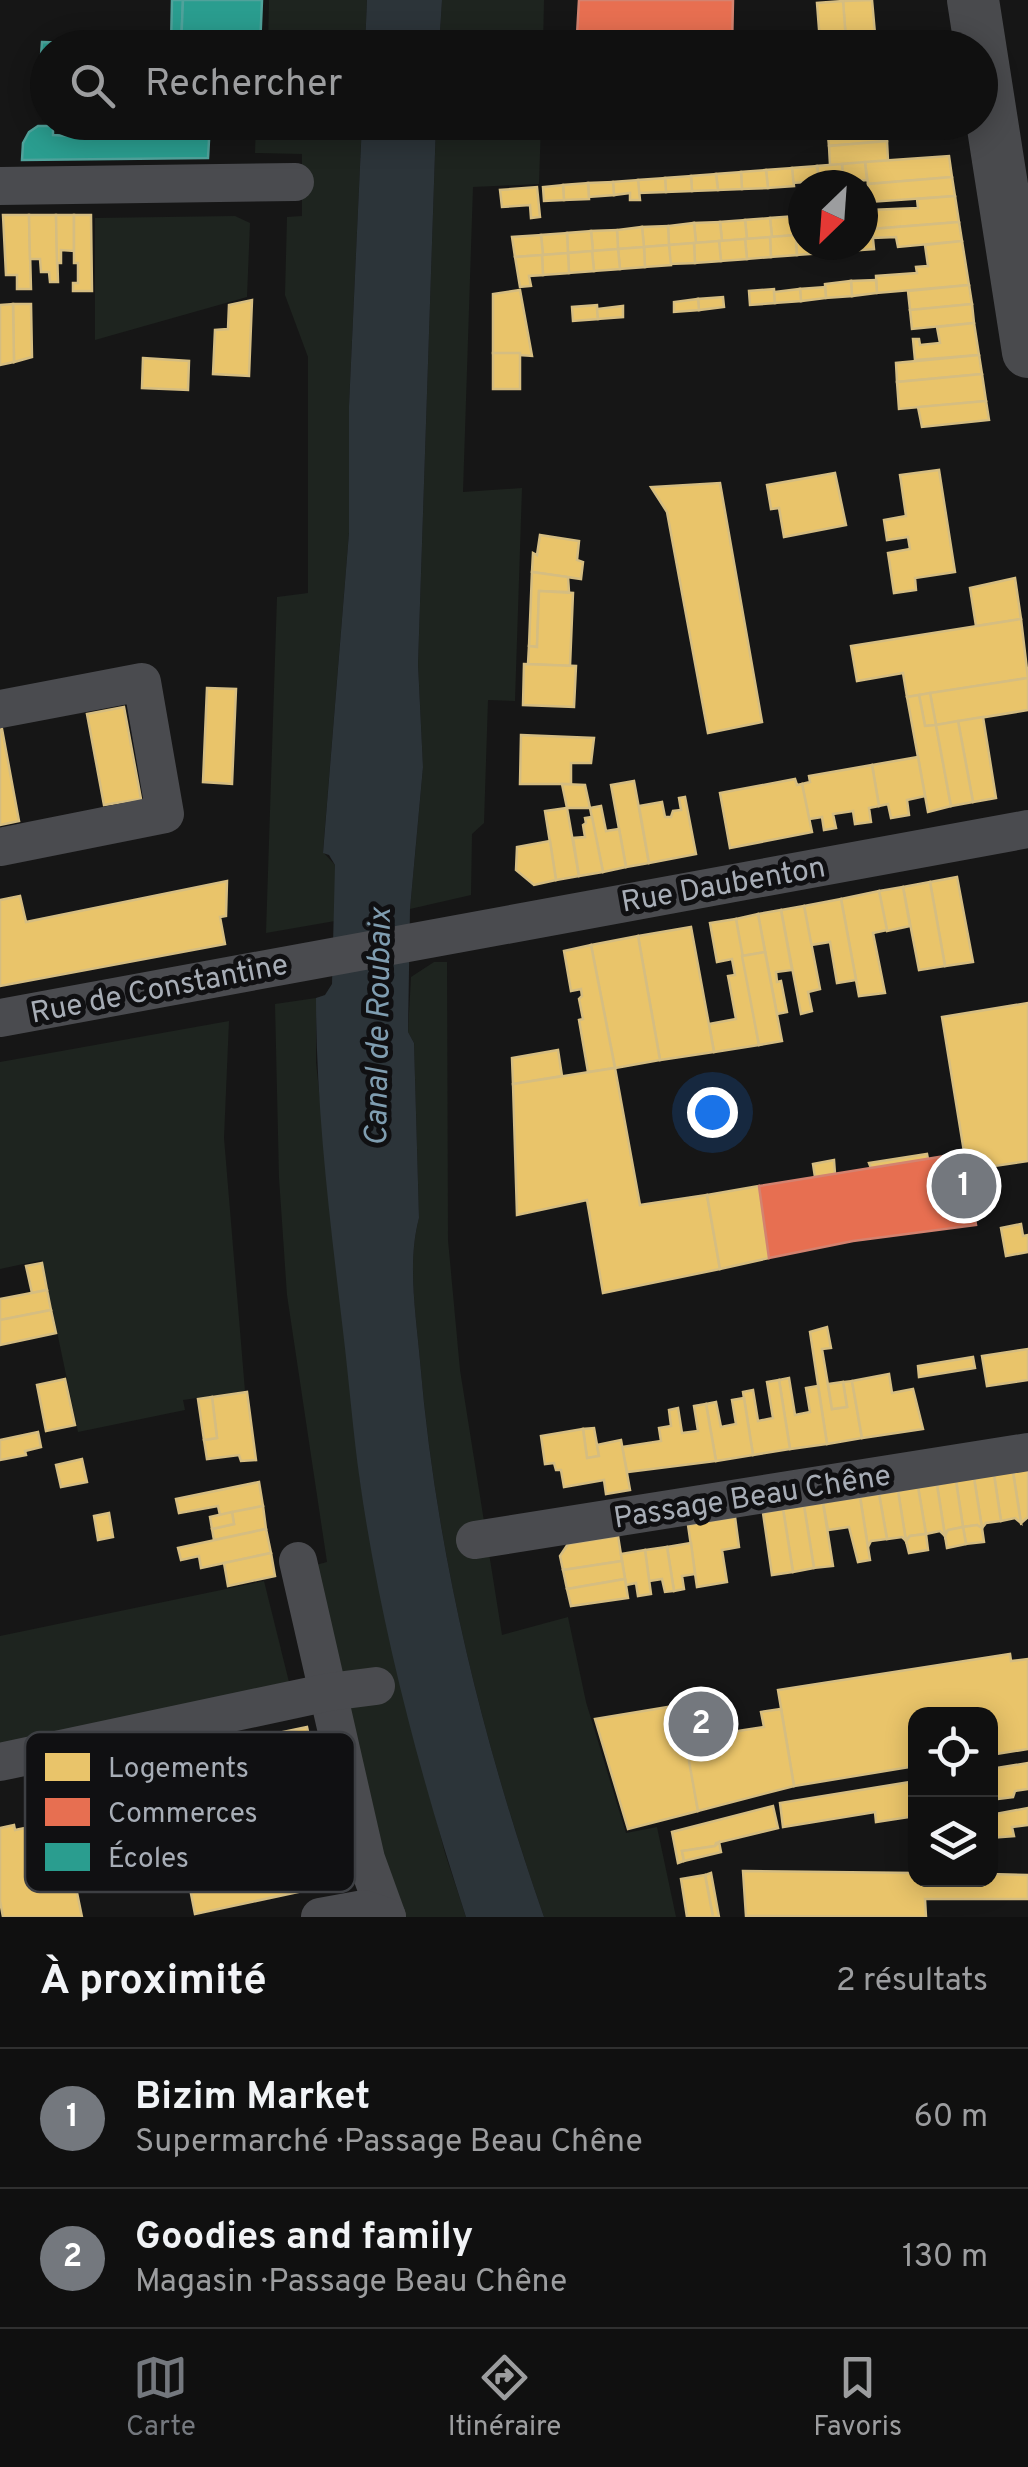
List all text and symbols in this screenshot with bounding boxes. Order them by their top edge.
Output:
search box [30,30,998,140]
icon: search [65,58,120,113]
text: Rechercher [145,61,343,110]
north arrow [788,170,878,260]
street label: Rue Daubenton [618,850,828,923]
water label: Canal de Roubaix [358,905,402,1147]
street label: Rue de Constantine [27,947,292,1034]
your location [687,1087,738,1138]
pin: 1 [932,1148,996,1224]
street label: Passage Beau Chêne [611,1458,894,1539]
pin: 2 [668,1686,734,1762]
map controls [908,1707,998,1887]
button: locate [908,1707,998,1797]
legend [25,1732,355,1892]
text: Logements [108,1752,249,1788]
text: Commerces [108,1797,258,1833]
button: layers [908,1797,998,1887]
text: Écoles [108,1840,189,1878]
text: À proximité [40,1956,267,2009]
text: 2 résultats [836,1962,988,2002]
text: Bizim Market [135,2074,370,2123]
text: 1 [66,2098,79,2138]
text: 60 m [914,2098,988,2138]
text: Supermarché · Passage Beau Chêne [135,2123,643,2163]
text: Goodies and family [135,2214,473,2263]
text: 2 [63,2238,82,2278]
text: 130 m [902,2238,988,2278]
text: Magasin · Passage Beau Chêne [135,2263,567,2303]
tab: Carte [126,2350,196,2446]
tab: Itinéraire [448,2350,561,2446]
tab: Favoris [813,2350,902,2446]

